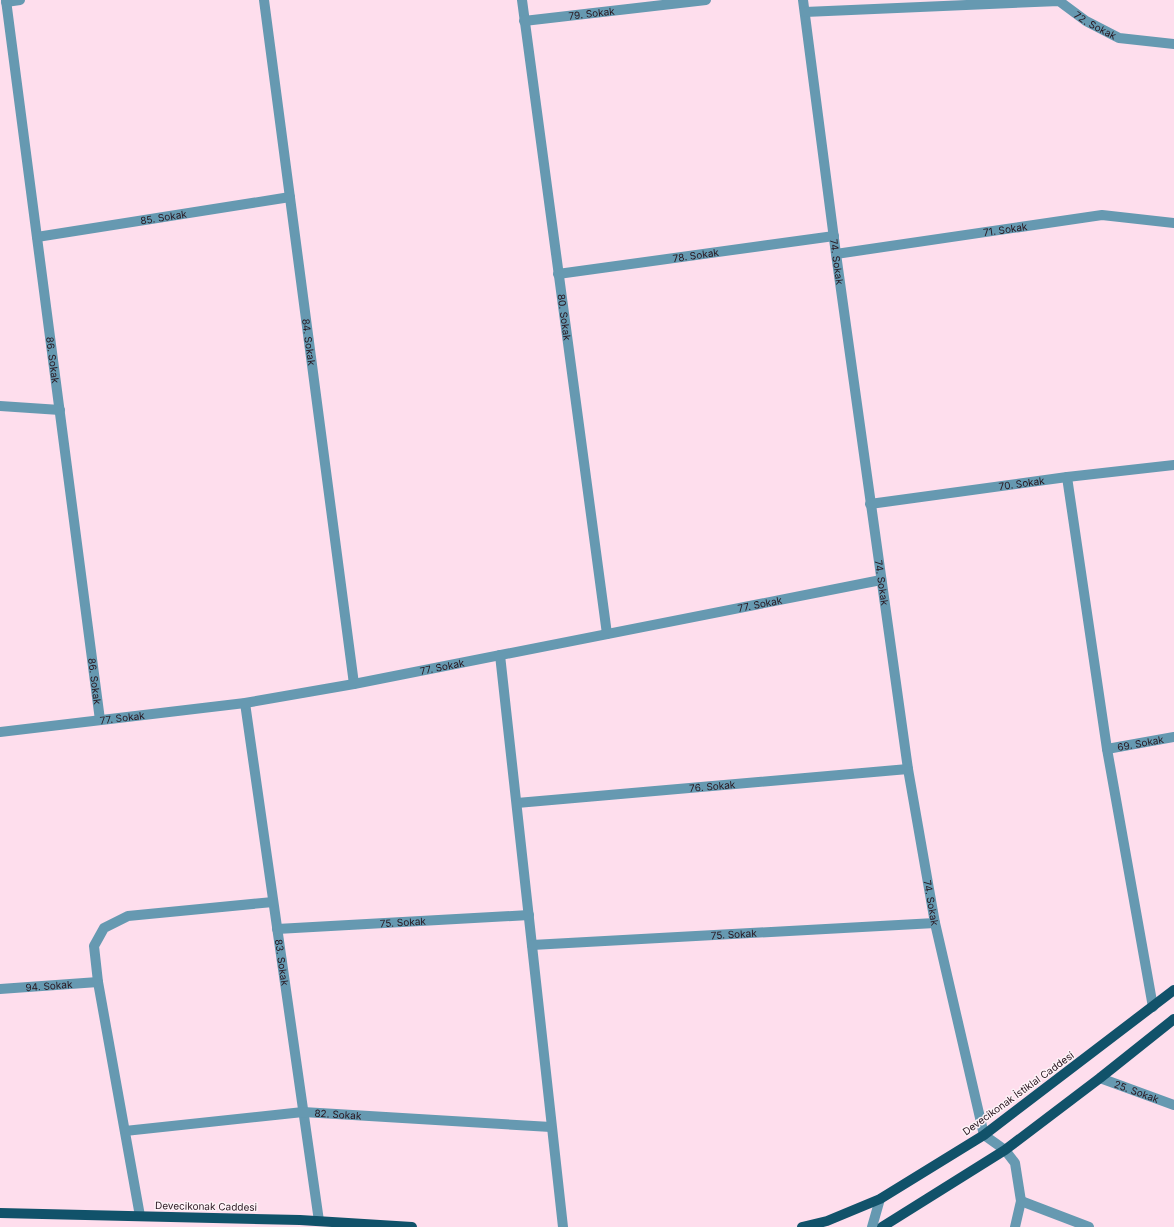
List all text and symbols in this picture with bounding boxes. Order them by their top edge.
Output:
street label: 79. Sokak [568,5,616,22]
street label: 72. Sokak [1072,8,1119,42]
street label: 85. Sokak [139,207,188,227]
street label: 71. Sokak [982,220,1029,238]
street label: 74. Sokak [828,238,846,286]
street label: 78. Sokak [672,246,720,264]
street label: 80. Sokak [555,293,574,342]
street label: 84. Sokak [300,318,318,367]
street label: 86. Sokak [44,336,62,384]
street label: 70. Sokak [998,474,1046,492]
street label: 74. Sokak [873,559,891,607]
street label: 77. Sokak [737,594,784,614]
street label: 77. Sokak [419,656,466,677]
street label: 86. Sokak [86,657,104,706]
street label: 77. Sokak [99,709,146,726]
street label: 69. Sokak [1116,733,1165,753]
street label: 76. Sokak [689,778,736,794]
street label: 74. Sokak [922,879,941,927]
street label: 75. Sokak [379,915,427,929]
street label: 75. Sokak [710,927,758,941]
street label: 83. Sokak [273,938,291,987]
street label: 94. Sokak [25,978,73,993]
street label: Devecikonak İstiklal Caddesi [959,1048,1076,1137]
street label: 25. Sokak [1113,1078,1161,1105]
street label: 82. Sokak [314,1107,362,1122]
street label: Devecikonak Caddesi [155,1199,257,1213]

